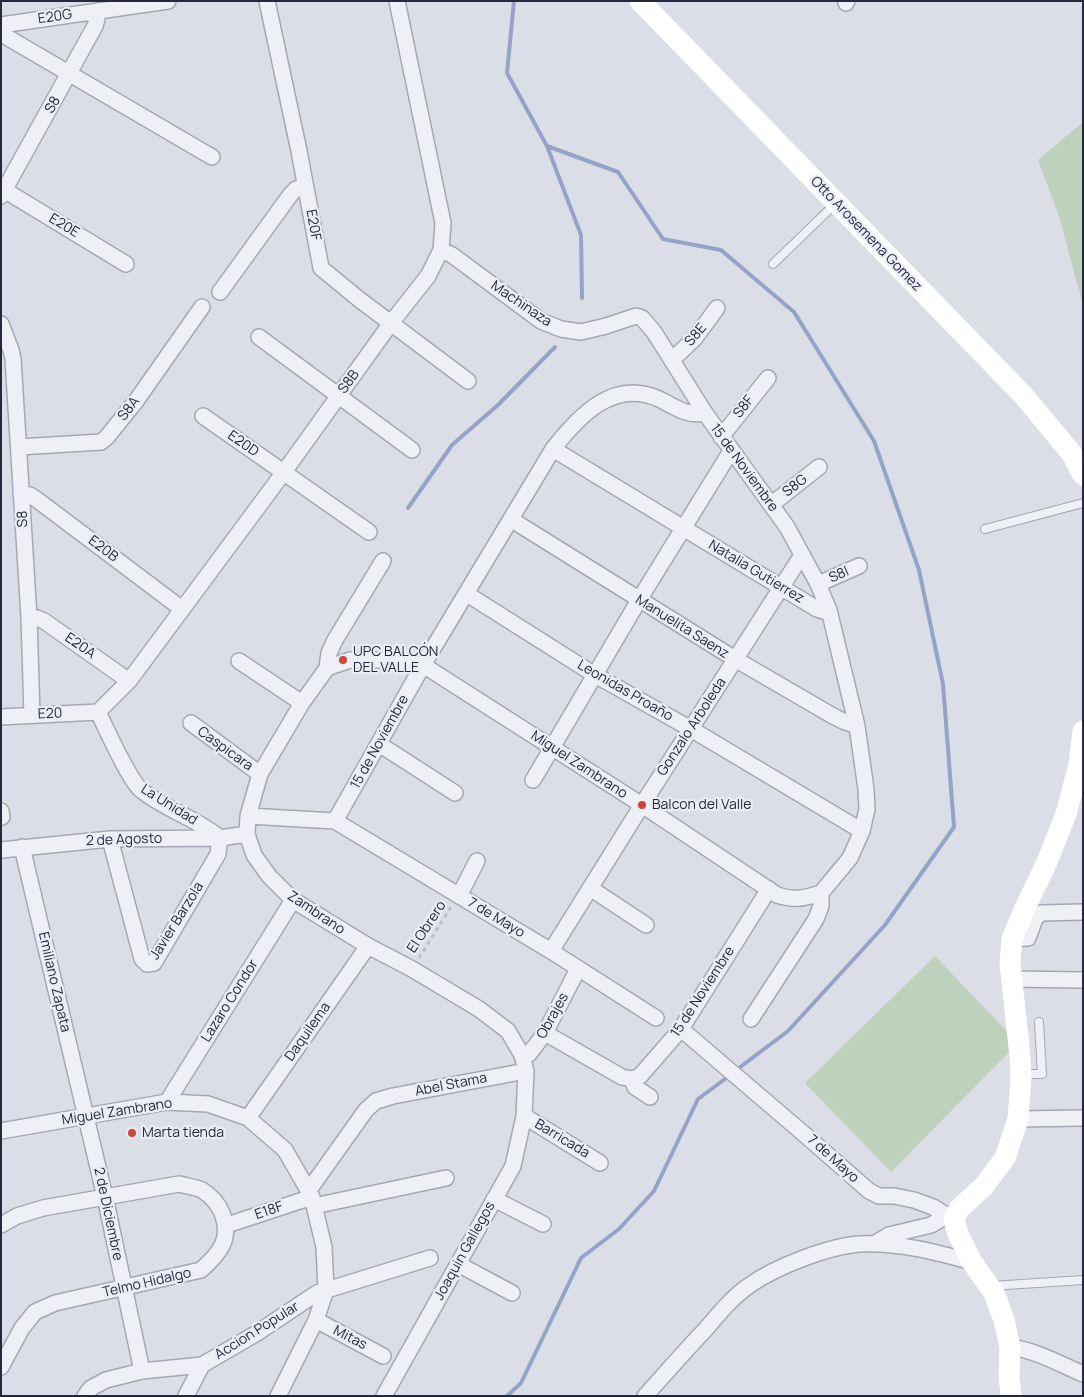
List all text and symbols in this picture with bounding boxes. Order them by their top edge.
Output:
street label: E20G [37,6,73,28]
street label: S8 [42,94,64,116]
street label: Otto Arosemena Gomez [807,173,925,295]
street label: E20F [302,208,324,242]
street label: E20E [46,210,82,242]
street label: Machinaza [487,278,555,330]
street label: S8E [682,320,710,350]
street label: S8B [335,367,363,397]
street label: S8F [730,392,758,422]
street label: S8A [114,394,144,424]
street label: 15 de Noviembre [706,421,782,515]
street label: E20D [224,427,262,461]
street label: S8G [779,471,811,501]
street label: S8 [14,510,32,528]
street label: E20B [85,532,121,566]
street label: Natalia Gutierrez [705,537,807,607]
street label: S8I [826,563,852,587]
street label: Manuelita Saenz [632,591,732,663]
street label: E20A [62,630,98,662]
place label: UPC BALCÓN DEL VALLE [353,644,438,676]
marker: UPC BALCÓN DEL VALLE [337,654,349,666]
street label: Leonidas Proaño [574,657,676,725]
street label: Gonzalo Arboleda [654,675,730,779]
street label: 15 de Noviembre [347,692,413,792]
street label: E20 [37,705,63,723]
street label: Caspicara [194,723,256,775]
street label: Miguel Zambrano [528,728,630,802]
street label: La Unidad [138,781,200,829]
place label: Balcon del Valle [652,797,751,813]
marker: Balcon del Valle [636,799,648,811]
street label: 2 de Agosto [86,830,162,850]
street label: Javier Barzola [147,879,207,963]
street label: Zambrano [284,888,348,938]
street label: 7 de Mayo [464,894,528,942]
street label: El Obrero [404,898,450,956]
street label: Emiliano Zapata [34,930,74,1034]
street label: 15 de Noviembre [667,943,739,1041]
street label: Lazaro Condor [198,957,262,1045]
street label: Obrajes [534,990,572,1042]
street label: Daquilema [282,999,334,1065]
street label: Abel Stama [414,1070,488,1100]
street label: Miguel Zambrano [61,1095,173,1129]
street label: Barricada [531,1116,593,1162]
place label: Marta tienda [142,1125,224,1141]
marker: Marta tienda [126,1127,138,1139]
street label: 7 de Mayo [804,1131,862,1187]
street label: 2 de Diciembre [90,1166,126,1262]
street label: E18F [253,1198,285,1224]
street label: Joaquin Gallegos [431,1199,499,1303]
street label: Telmo Hidalgo [101,1265,193,1301]
street label: Accion Popular [212,1298,302,1364]
street label: Mitas [330,1322,370,1354]

